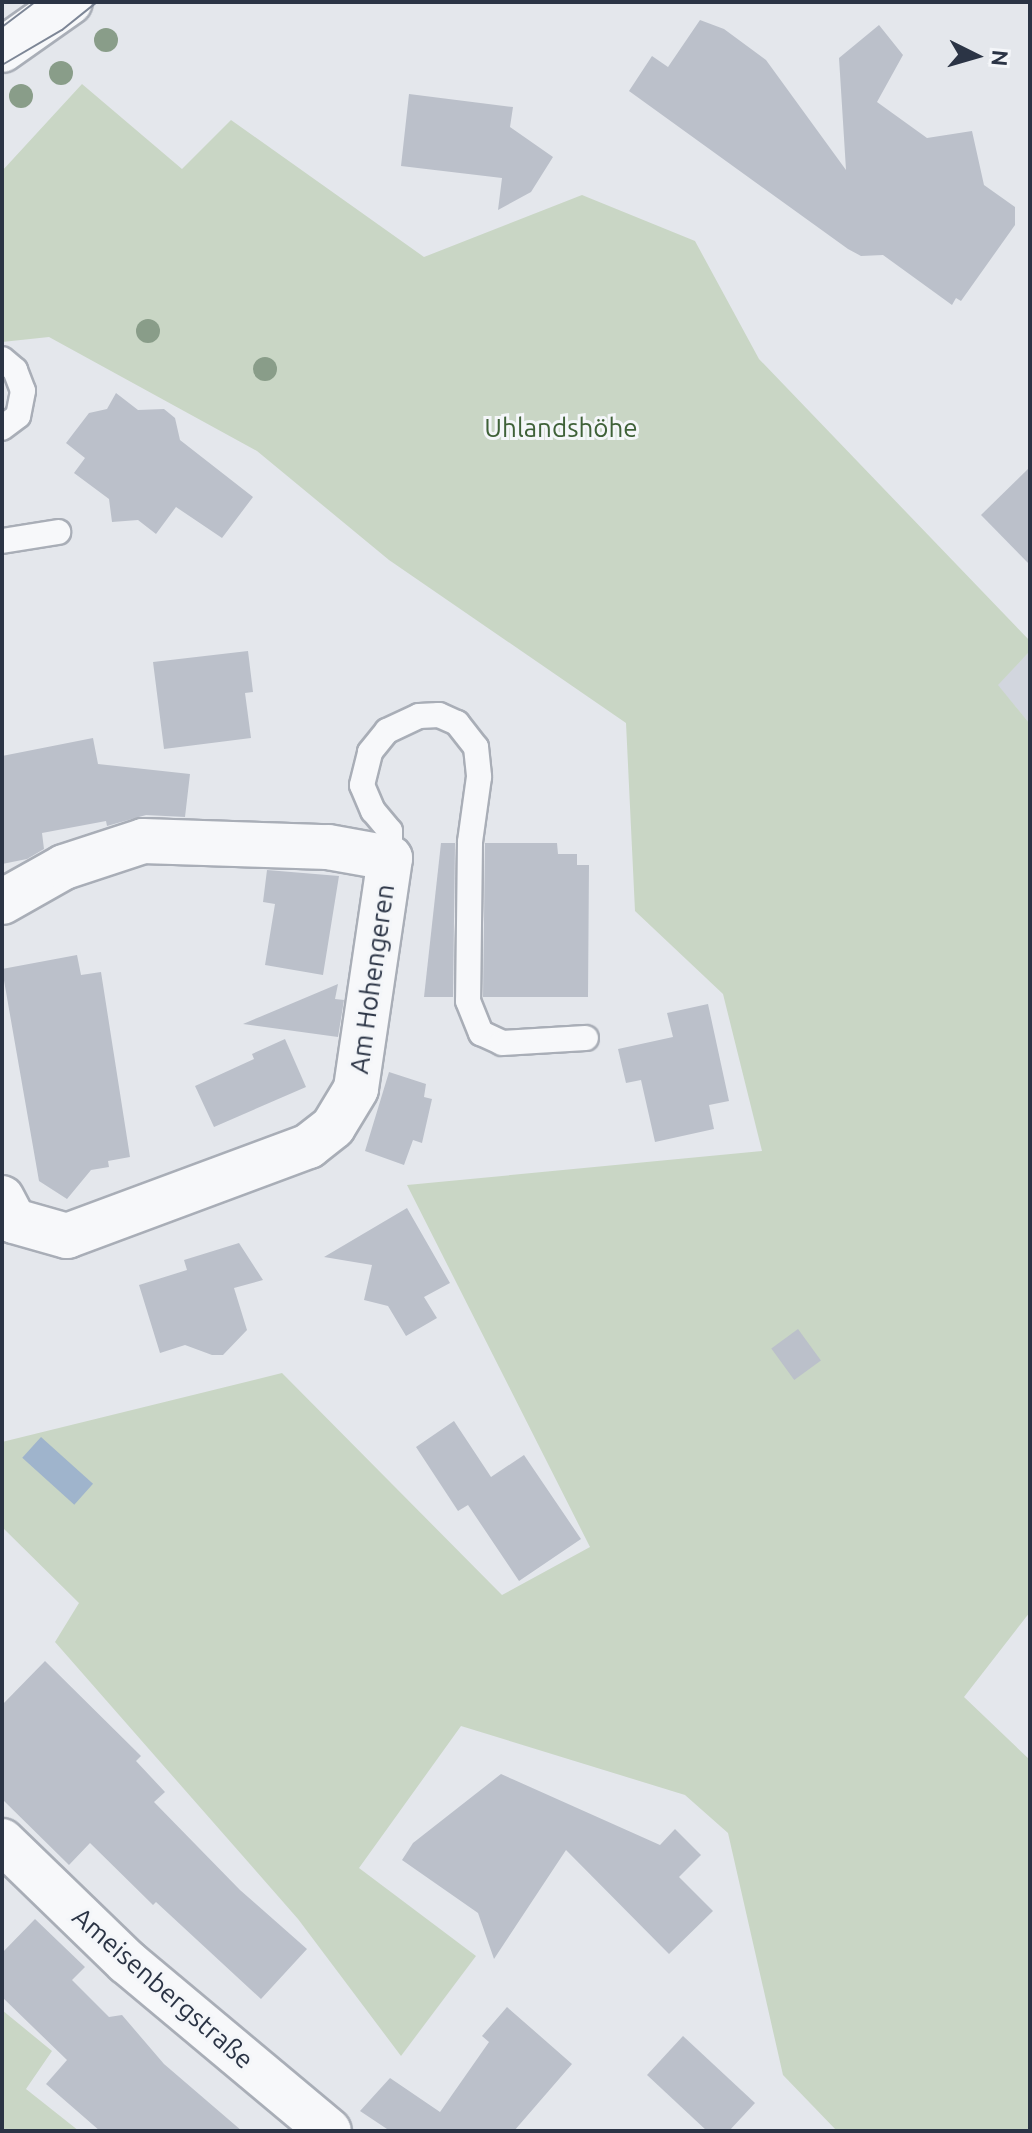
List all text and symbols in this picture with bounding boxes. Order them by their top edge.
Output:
north arrow [936,16,1016,96]
text: N [987,49,1014,67]
park label: Uhlandshöhe [484,412,638,444]
street label: Am Hohengeren [343,882,401,1076]
street label: Ameisenbergstraße [66,1901,260,2075]

